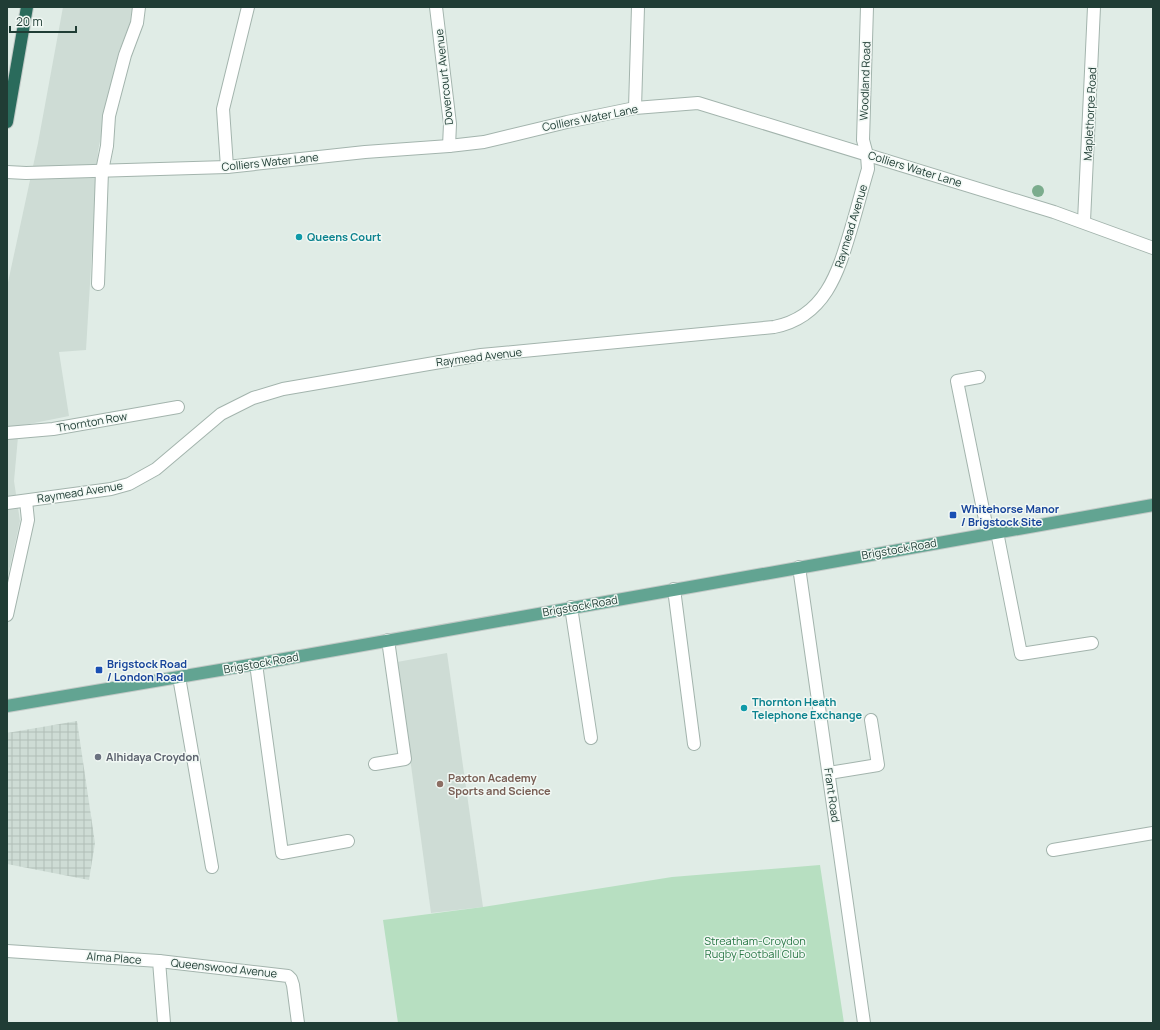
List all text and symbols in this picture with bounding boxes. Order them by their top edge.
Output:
scale bar [10,8,76,34]
text: 20 m [16,13,43,30]
street label: Dovercourt Avenue [431,28,456,126]
street label: Woodland Road [856,41,873,121]
street label: Maplethorpe Road [1080,67,1099,161]
street label: Colliers Water Lane [541,101,640,134]
street label: Colliers Water Lane [866,147,965,190]
street label: Colliers Water Lane [221,149,320,174]
street label: Raymead Avenue [831,182,871,269]
place label: Queens Court [307,229,381,244]
marker: Queens Court [294,232,304,242]
street label: Raymead Avenue [435,344,523,369]
street label: Thornton Row [56,408,129,435]
street label: Raymead Avenue [36,477,124,506]
place label: Whitehorse Manor / Brigstock Site [961,501,1060,529]
marker: Whitehorse Manor / Brigstock Site [948,510,958,520]
street label: Brigstock Road [860,535,938,562]
street label: Brigstock Road [541,592,619,619]
street label: Brigstock Road [222,649,300,676]
place label: Brigstock Road / London Road [107,656,187,684]
marker: Brigstock Road / London Road [94,665,104,675]
place label: Thornton Heath Telephone Exchange [752,694,863,722]
marker: Thornton Heath Telephone Exchange [739,703,749,713]
place label: Alhidaya Croydon [106,749,199,764]
marker: Alhidaya Croydon [93,752,103,762]
street label: Frant Road [821,767,844,823]
place label: Paxton Academy Sports and Science [448,770,551,798]
marker: Paxton Academy Sports and Science [435,779,445,789]
park label: Streatham-Croydon Rugby Football Club [704,933,806,961]
street label: Alma Place [86,948,142,967]
street label: Queenswood Avenue [170,954,279,981]

